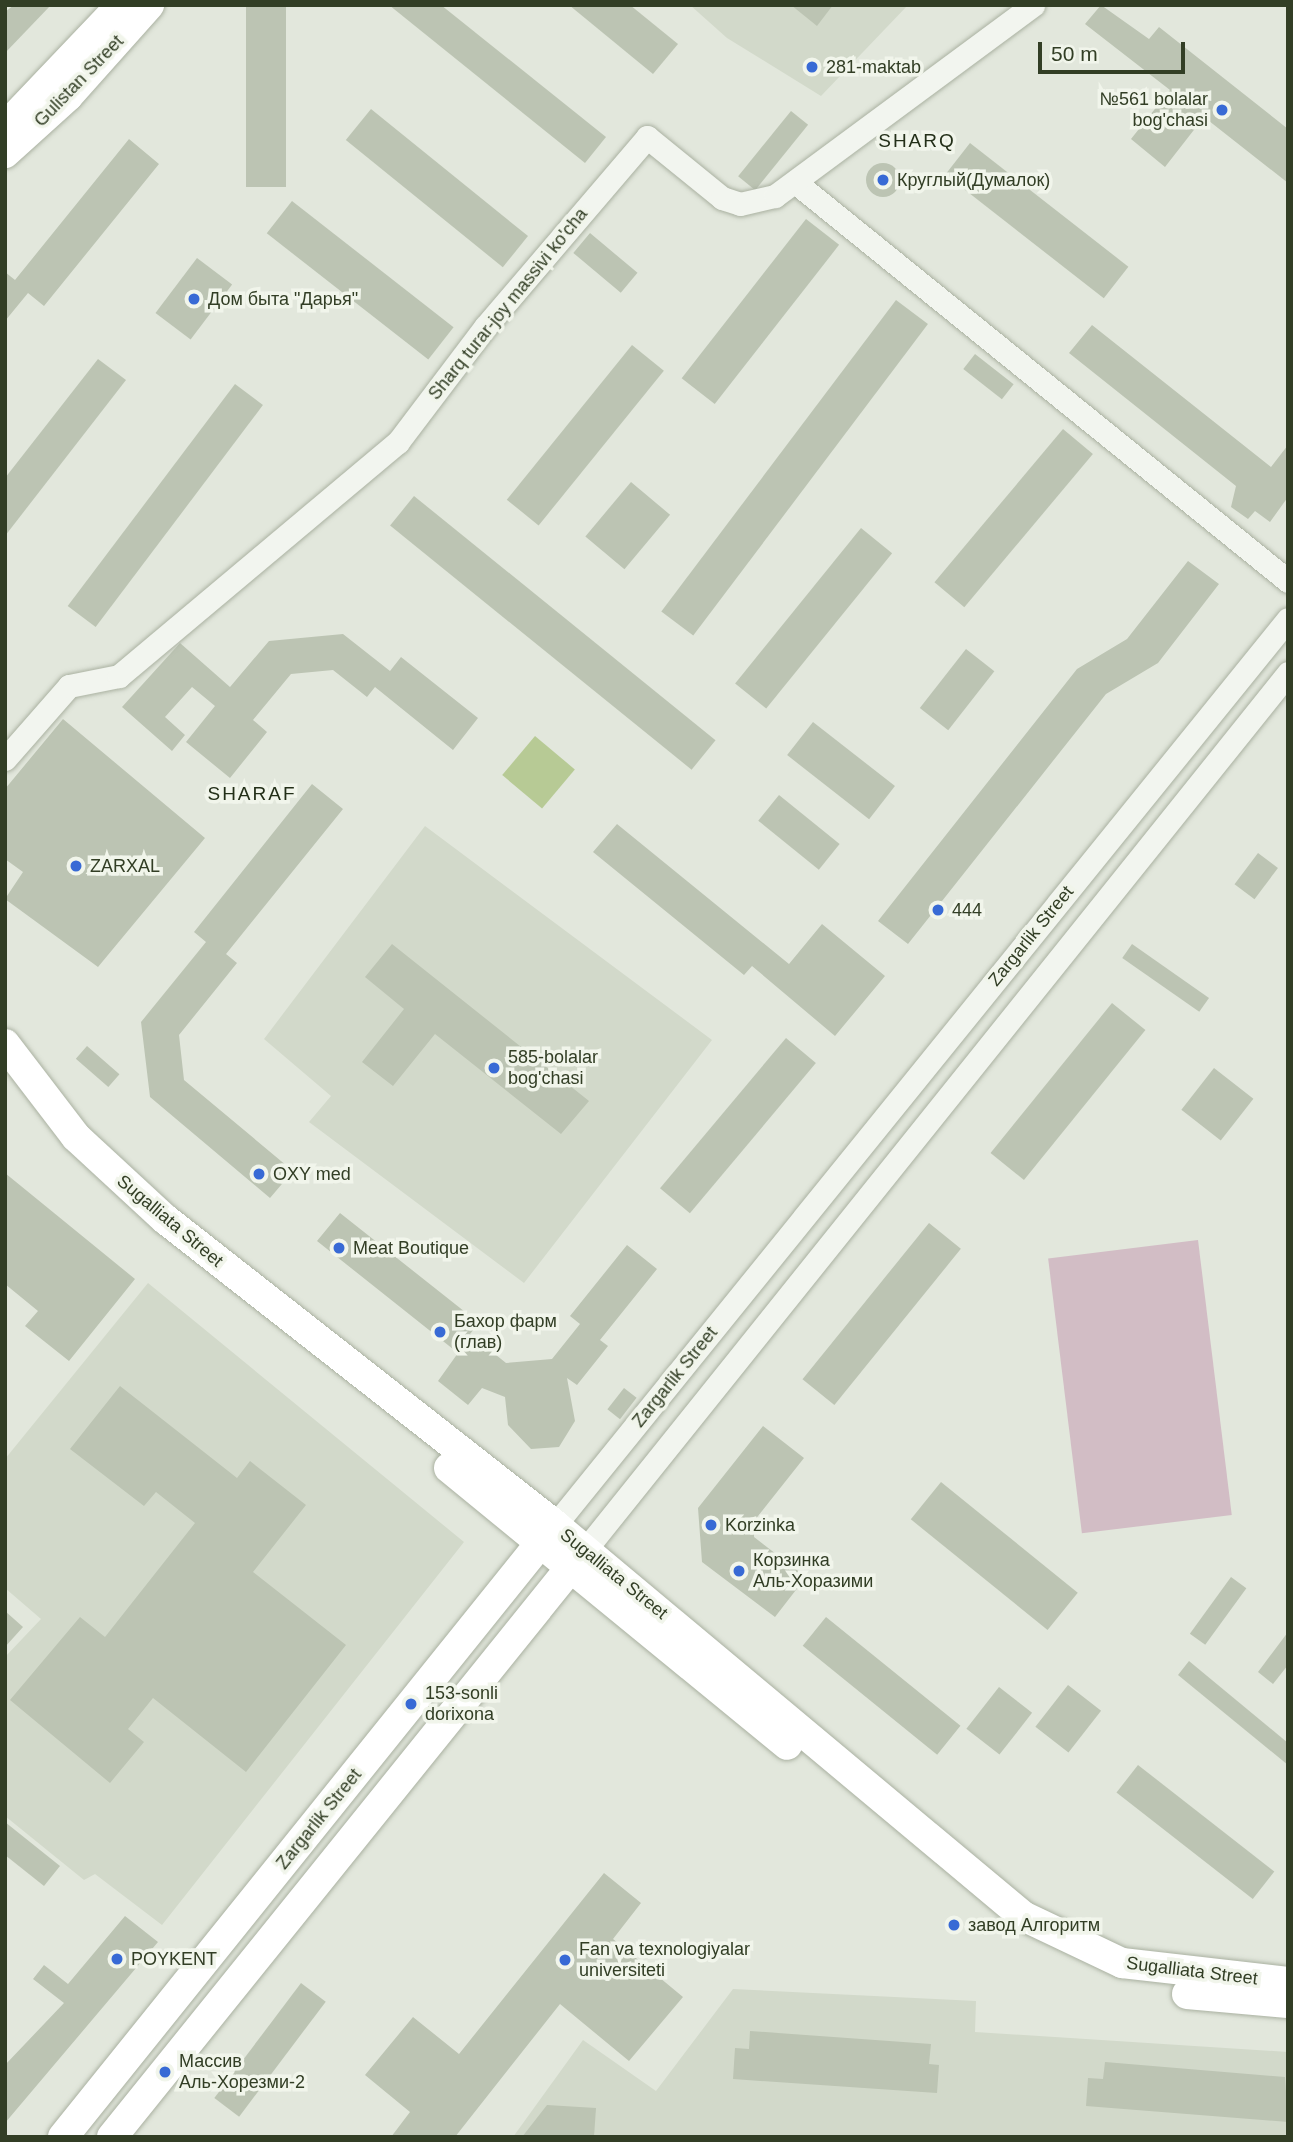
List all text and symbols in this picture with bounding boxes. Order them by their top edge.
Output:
scale bar [1041,28,1188,72]
street label: Gulistan Street [30,31,128,131]
text: 50 m [1051,42,1098,65]
place label: 281-maktab [826,56,921,78]
marker: 281-maktab [804,59,820,75]
place label: №561 bolalar bog'chasi [1100,89,1208,132]
marker: №561 bolalar bog'chasi [1214,102,1230,118]
district label: SHARQ [879,130,955,152]
place label: Круглый(Думалок) [897,169,1050,191]
marker: Круглый(Думалок) [875,172,891,188]
street label: Sharq turar-joy massivi ko'cha [424,204,592,404]
place label: Дом быта "Дарья" [208,288,358,310]
marker: Дом быта "Дарья" [186,291,202,307]
district label: SHARAF [208,783,296,805]
place label: ZARXAL [90,855,160,877]
marker: ZARXAL [68,858,84,874]
street label: Zargarlik Street [984,881,1078,991]
place label: 444 [952,899,982,921]
marker: 444 [930,902,946,918]
place label: 585-bolalar bog'chasi [508,1047,598,1090]
marker: 585-bolalar bog'chasi [486,1060,502,1076]
place label: OXY med [273,1163,351,1185]
marker: OXY med [251,1166,267,1182]
street label: Sugalliata Street [112,1170,228,1272]
place label: Meat Boutique [353,1237,469,1259]
marker: Meat Boutique [331,1240,347,1256]
place label: Бахор фарм (глав) [454,1311,557,1354]
street label: Zargarlik Street [628,1322,722,1432]
marker: Бахор фарм (глав) [432,1324,448,1340]
place label: Korzinka [725,1514,795,1536]
marker: Korzinka [703,1517,719,1533]
street label: Sugalliata Street [556,1524,672,1624]
place label: Корзинка Аль-Хоразими [753,1550,873,1592]
marker: Корзинка Аль-Хоразими [731,1563,747,1579]
place label: 153-sonli dorixona [425,1683,498,1726]
marker: 153-sonli dorixona [403,1696,419,1712]
street label: Zargarlik Street [272,1764,366,1874]
place label: завод Алгоритм [968,1914,1100,1936]
marker: завод Алгоритм [946,1917,962,1933]
place label: Fan va texnologiyalar universiteti [579,1939,750,1982]
place label: POYKENT [131,1948,217,1970]
marker: POYKENT [109,1951,125,1967]
marker: Fan va texnologiyalar universiteti [557,1952,573,1968]
street label: Sugalliata Street [1125,1952,1259,1990]
place label: Массив Аль-Хорезми-2 [179,2051,305,2094]
marker: Массив Аль-Хорезми-2 [157,2064,173,2080]

